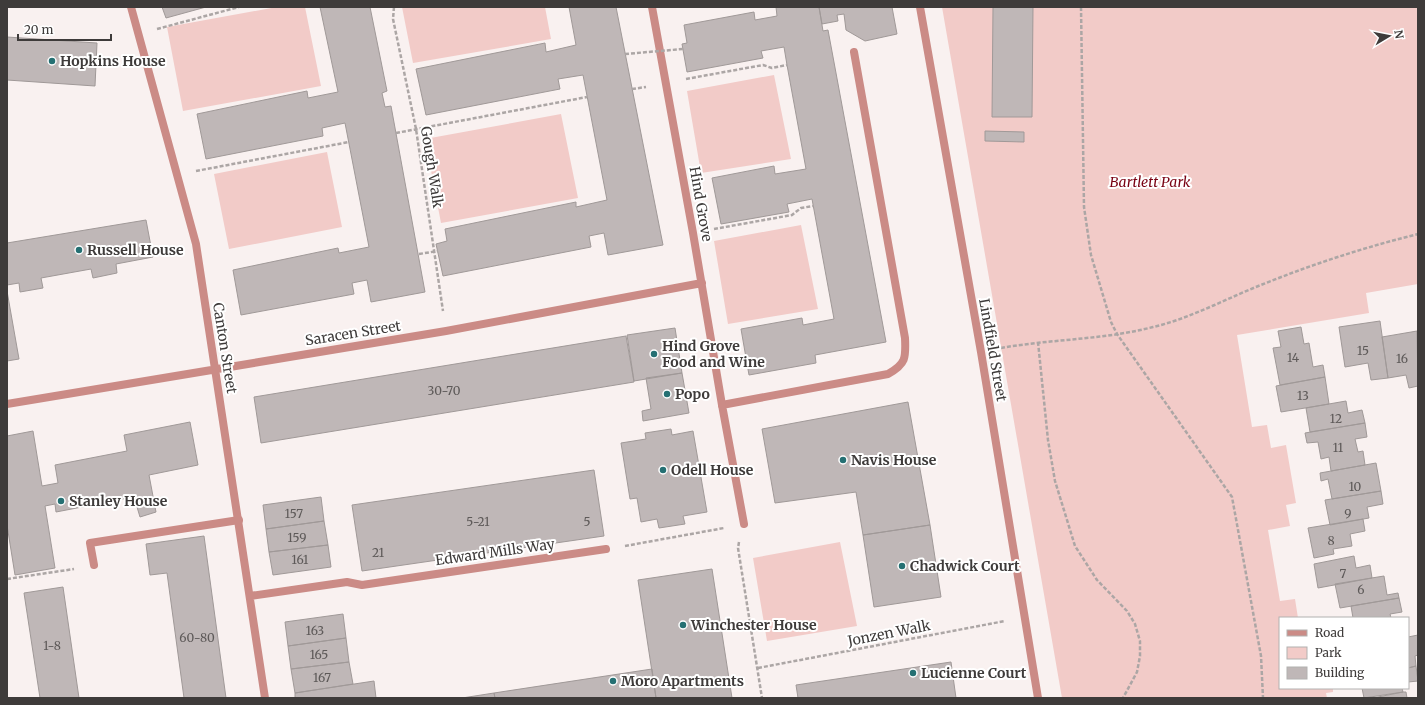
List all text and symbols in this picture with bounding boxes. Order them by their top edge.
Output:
scale bar [18,16,111,42]
north arrow [1369,16,1409,56]
text: 20 m [24,22,53,37]
text: N [1391,29,1407,40]
place label: Hopkins House [60,52,166,70]
marker: Hopkins House [47,56,57,66]
street label: Gough Walk [417,125,447,209]
street label: Hind Grove [686,165,716,243]
park label: Bartlett Park [1110,173,1191,191]
place label: Russell House [87,241,184,259]
marker: Russell House [74,245,84,255]
street label: Lindfield Street [975,297,1011,403]
street label: Canton Street [209,301,241,395]
street label: Saracen Street [304,316,403,349]
place label: Hind Grove Food and Wine [662,337,765,371]
house number: 15 [1357,343,1369,358]
marker: Hind Grove Food and Wine [649,349,659,359]
house number: 14 [1287,350,1300,365]
house number: 16 [1396,351,1408,366]
house number: 30-70 [427,383,461,398]
place label: Popo [675,385,710,403]
house number: 13 [1297,388,1309,403]
marker: Popo [662,389,672,399]
house number: 12 [1330,411,1342,426]
house number: 11 [1333,440,1344,455]
place label: Navis House [851,451,937,469]
marker: Navis House [838,455,848,465]
place label: Odell House [671,461,754,479]
marker: Odell House [658,465,668,475]
house number: 10 [1349,479,1362,494]
place label: Stanley House [69,492,168,510]
marker: Stanley House [56,496,66,506]
house number: 157 [285,506,303,521]
house number: 9 [1344,506,1352,521]
house number: 5-21 [466,514,490,529]
house number: 5 [583,514,591,529]
house number: 159 [288,530,306,545]
house number: 8 [1327,533,1335,548]
street label: Edward Mills Way [434,535,557,569]
house number: 21 [372,545,385,560]
house number: 161 [292,552,309,567]
place label: Chadwick Court [910,557,1020,575]
marker: Chadwick Court [897,561,907,571]
house number: 7 [1340,566,1347,581]
house number: 6 [1357,582,1365,597]
place label: Winchester House [690,616,817,634]
street label: Jonzen Walk [845,616,932,650]
legend [1279,617,1409,689]
marker: Winchester House [678,620,688,630]
house number: 163 [306,623,324,638]
text: Road [1315,625,1344,640]
house number: 60-80 [179,630,215,645]
house number: 1-8 [43,638,61,653]
text: Park [1315,645,1342,660]
house number: 165 [310,647,328,662]
place label: Lucienne Court [921,664,1027,682]
text: Building [1315,665,1365,680]
marker: Lucienne Court [908,668,918,678]
house number: 167 [313,670,331,685]
place label: Moro Apartments [621,672,744,690]
marker: Moro Apartments [608,676,618,686]

